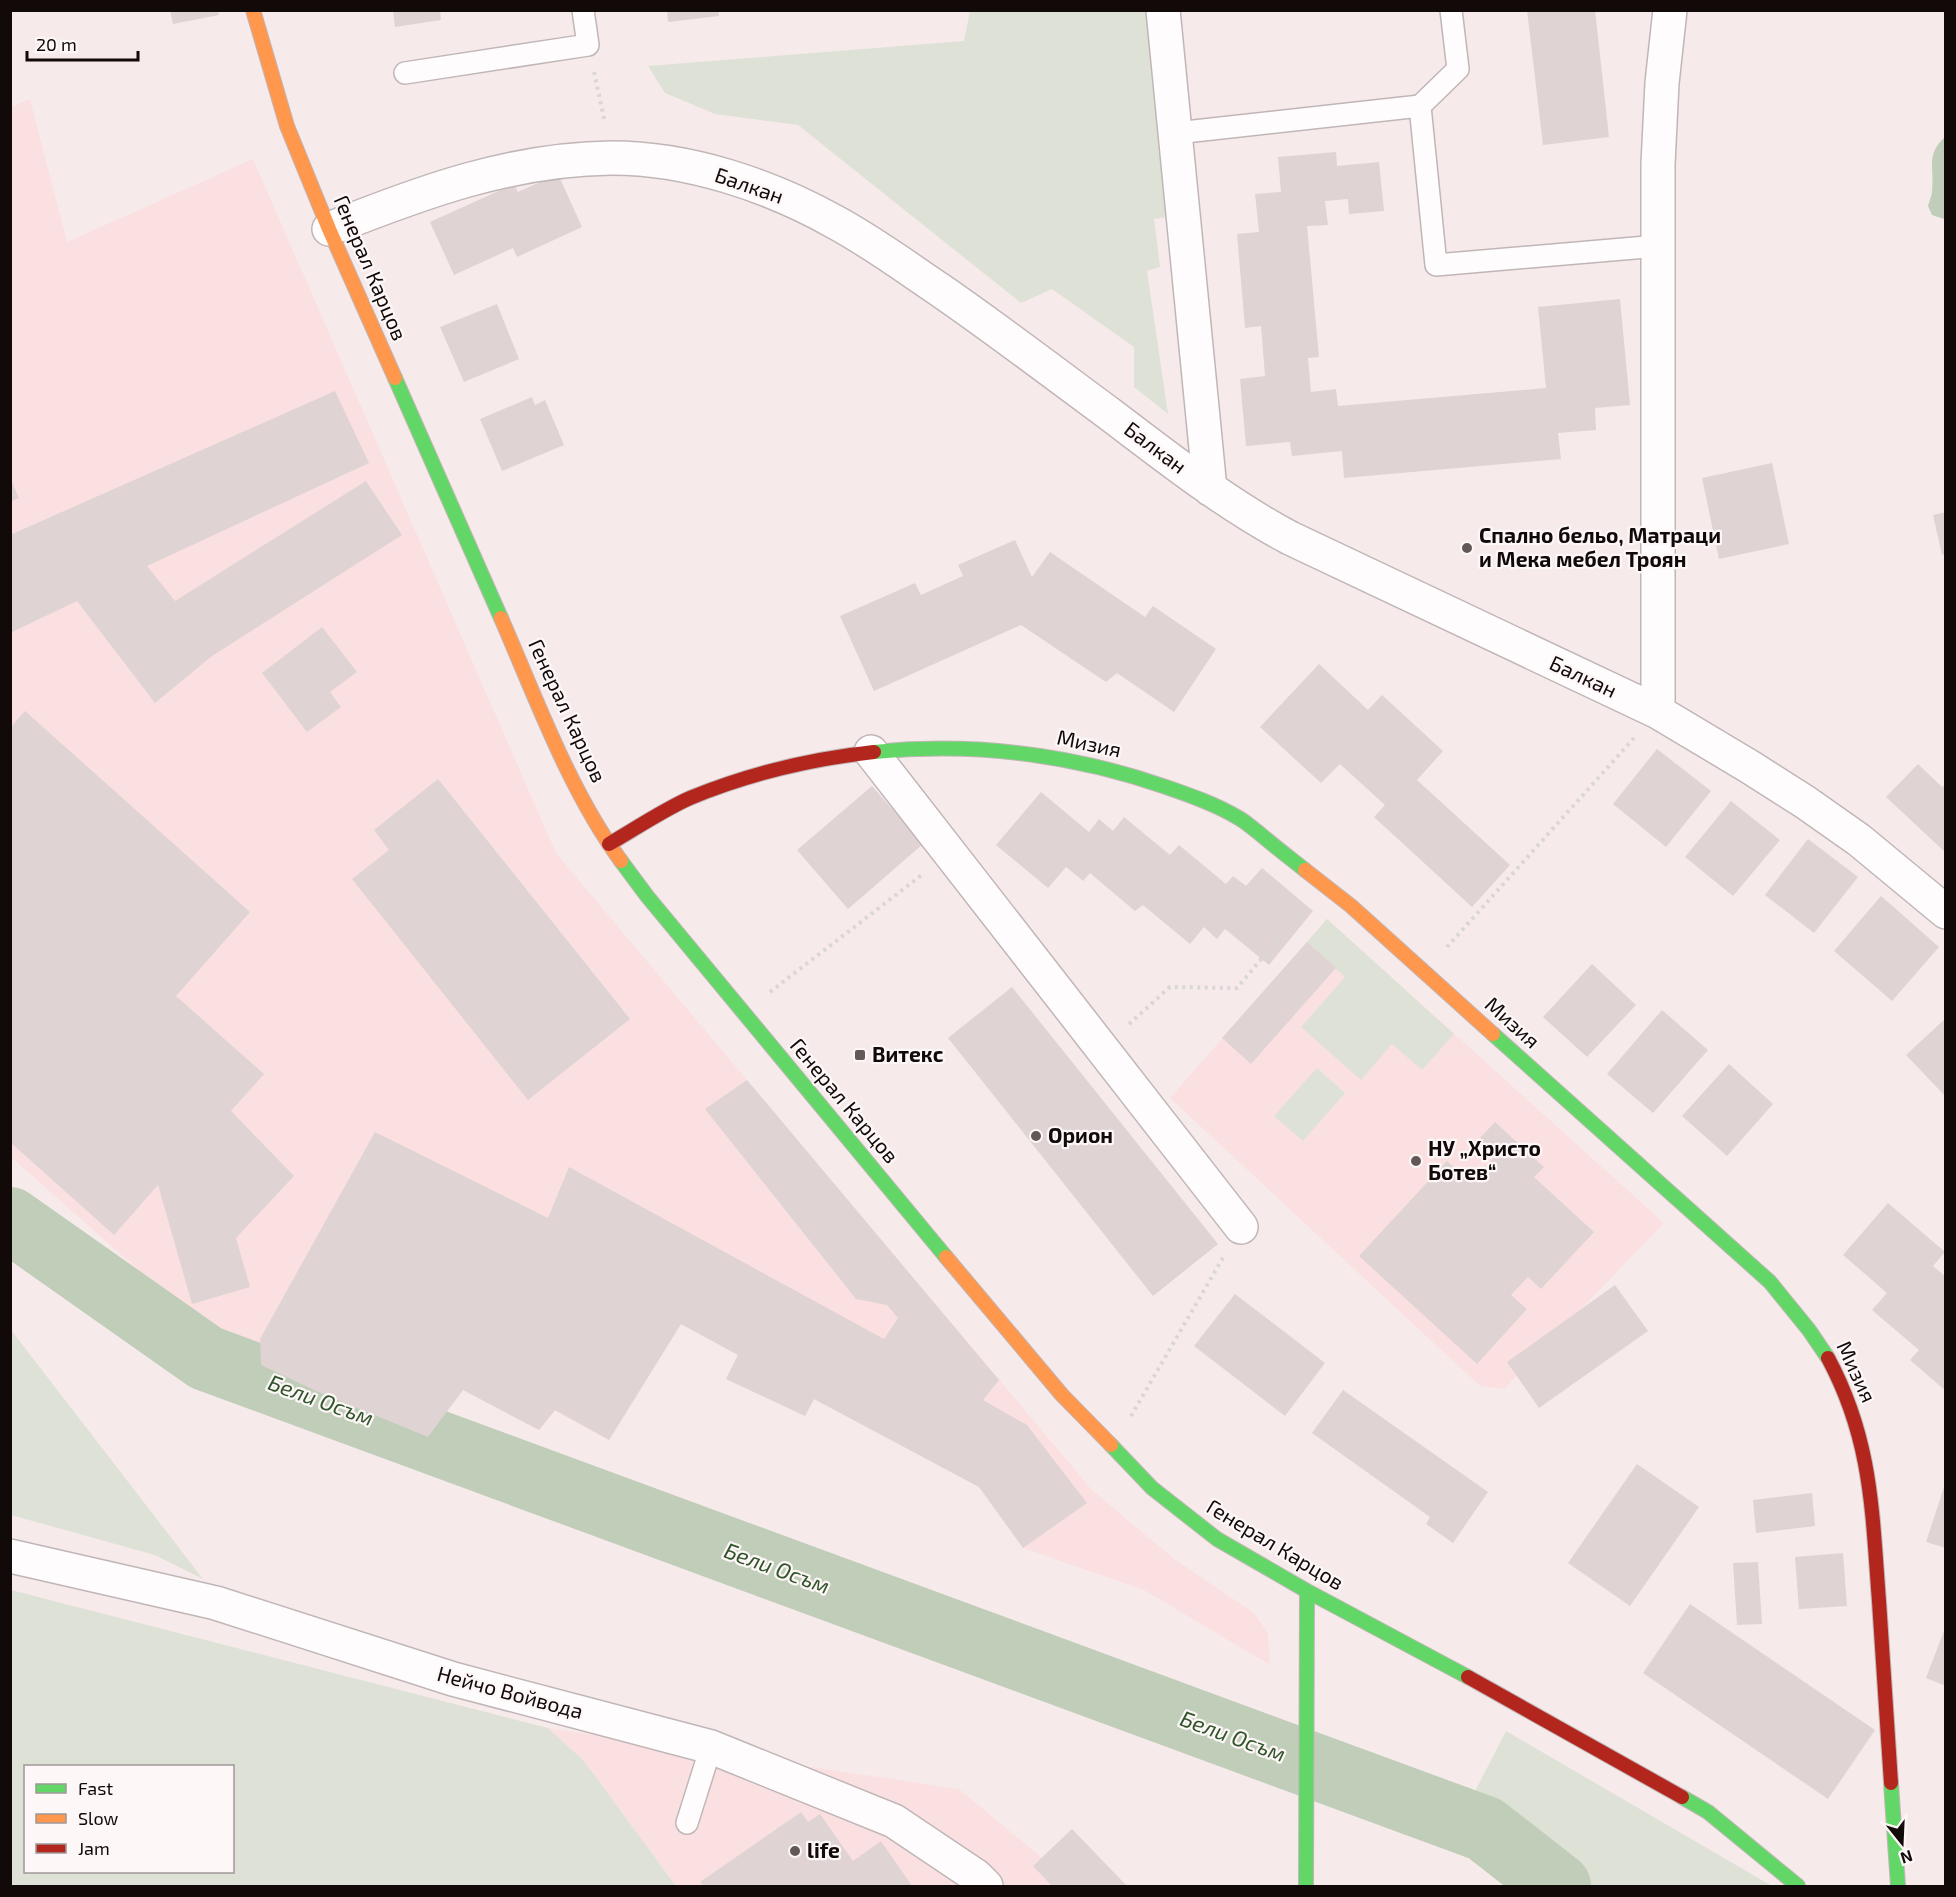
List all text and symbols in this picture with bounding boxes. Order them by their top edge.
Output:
scale bar [27,24,138,62]
text: 20 m [36,33,77,55]
street label: Балкан [712,161,787,208]
street label: Генерал Карцов [330,191,413,344]
street label: Балкан [1120,415,1192,478]
place label: Спално бельо, Матраци и Мека мебел Троян [1479,522,1721,571]
marker: Спално бельо, Матраци и Мека мебел Троян [1460,541,1474,555]
street label: Генерал Карцов [524,635,612,786]
street label: Балкан [1546,649,1621,702]
street label: Мизия [1055,724,1124,762]
street label: Мизия [1481,991,1545,1053]
street label: Генерал Карцов [786,1033,905,1168]
place label: Витекс [872,1041,944,1066]
marker: Витекс [853,1048,867,1062]
place label: Орион [1048,1122,1113,1147]
marker: Орион [1029,1129,1043,1143]
place label: НУ „Христо Ботев“ [1428,1135,1541,1184]
marker: НУ „Христо Ботев“ [1409,1154,1423,1168]
street label: Мизия [1832,1337,1882,1406]
water label: Бели Осъм [265,1368,378,1430]
street label: Генерал Карцов [1203,1493,1349,1594]
water label: Бели Осъм [721,1536,834,1598]
street label: Нейчо Войвода [435,1660,586,1723]
water label: Бели Осъм [1177,1704,1290,1766]
legend [24,1765,234,1873]
text: Fast [78,1777,113,1799]
text: Slow [78,1807,119,1829]
north arrow [1872,1813,1932,1873]
text: Jam [78,1837,110,1859]
place label: life [807,1837,840,1862]
marker: life [788,1844,802,1858]
text: N [1898,1847,1915,1869]

